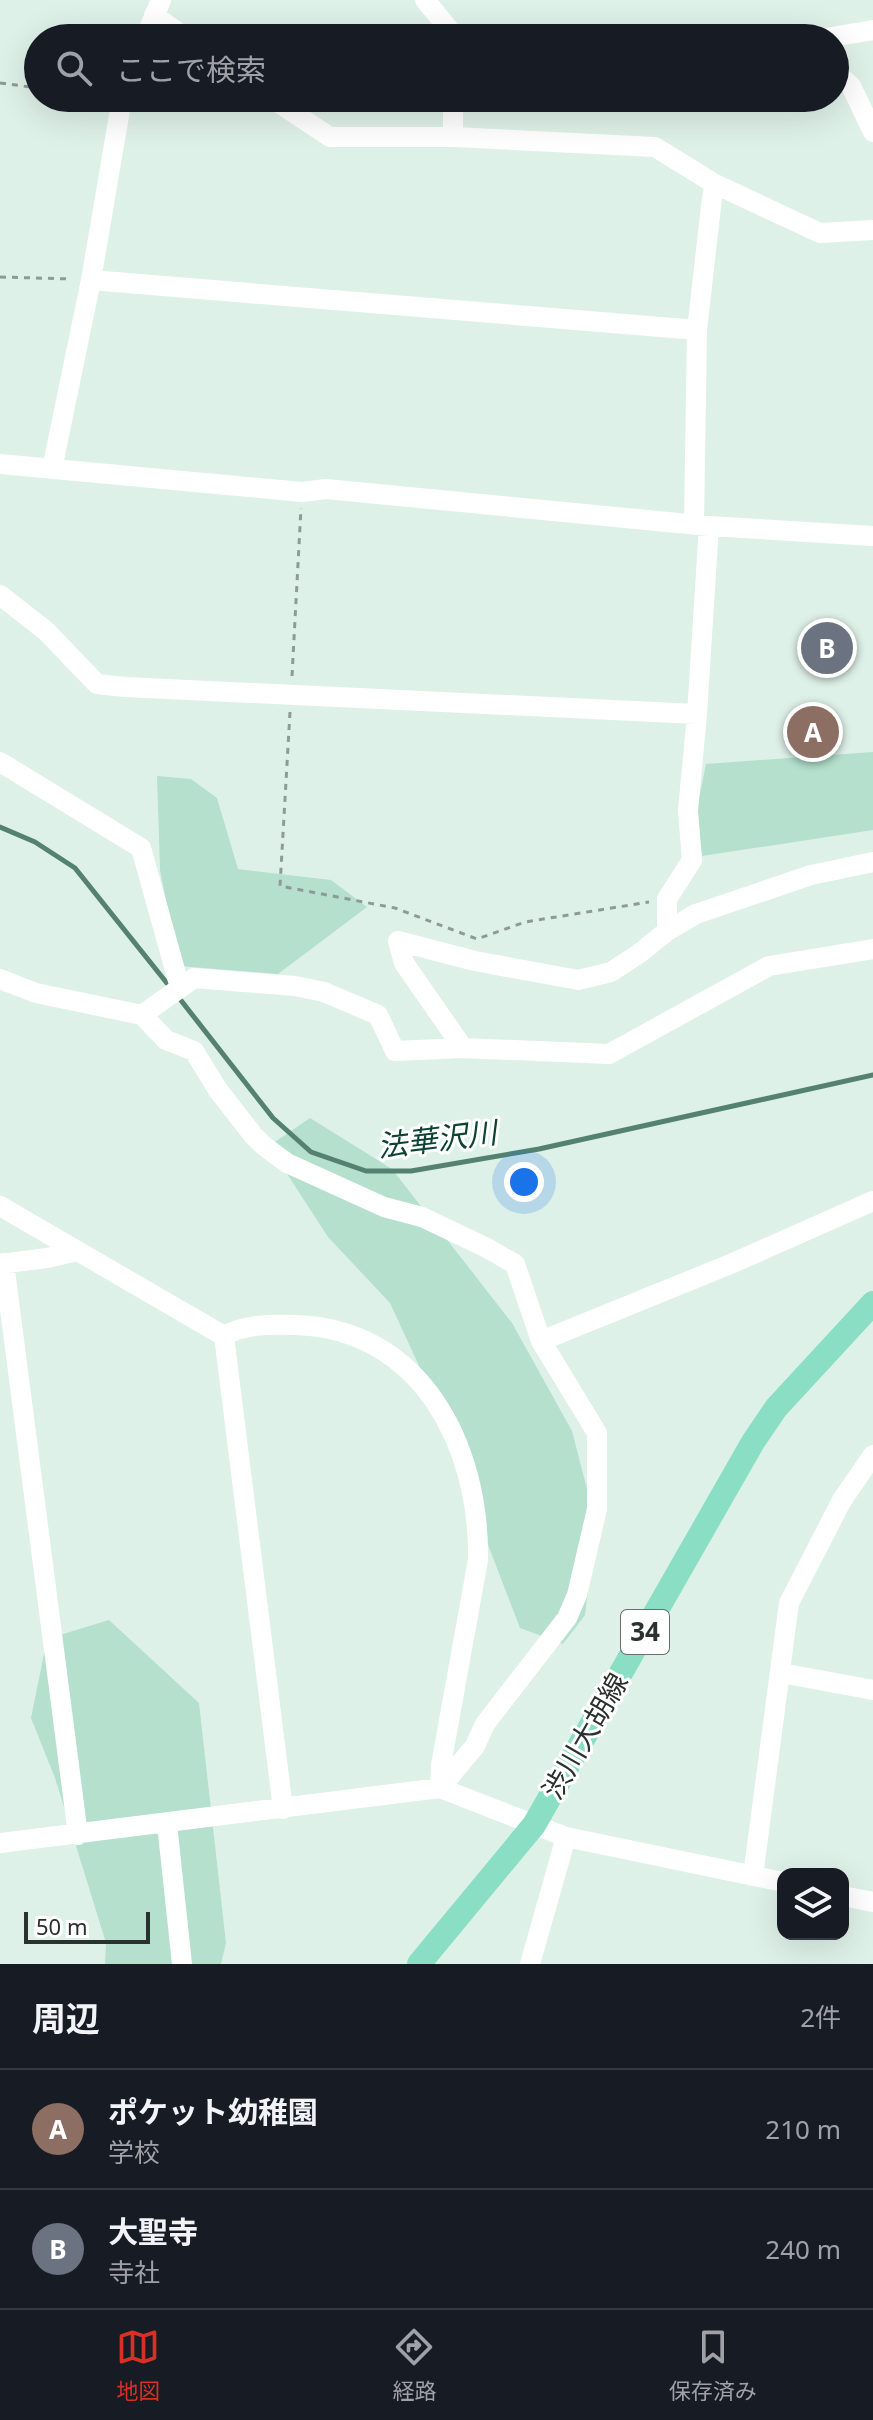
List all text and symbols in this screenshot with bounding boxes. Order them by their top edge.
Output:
search box [24,24,849,112]
icon: search [52,46,96,90]
text: ここで検索 [116,49,266,90]
pin: B [801,618,853,678]
pin: A [787,702,839,762]
water label: 法華沢川 [375,1110,502,1166]
your location [504,1162,544,1202]
road number: 34 [621,1610,669,1654]
street label: 渋川大胡線 [533,1665,636,1806]
map controls [777,1868,849,1940]
button: layers [777,1868,849,1940]
scale bar [24,1908,150,1944]
text: 50 m [36,1911,87,1941]
text: 周辺 [32,1995,100,2041]
text: 2件 [800,1999,841,2035]
text: ポケット幼稚園 [108,2091,318,2132]
text: A [49,2111,67,2147]
text: 210 m [765,2111,841,2147]
text: 学校 [108,2134,160,2170]
text: 大聖寺 [108,2211,198,2252]
text: B [49,2231,67,2267]
text: 240 m [765,2231,841,2267]
text: 寺社 [108,2254,160,2290]
tab: 地図 [116,2325,160,2405]
tab: 経路 [392,2325,437,2405]
tab: 保存済み [669,2325,757,2405]

